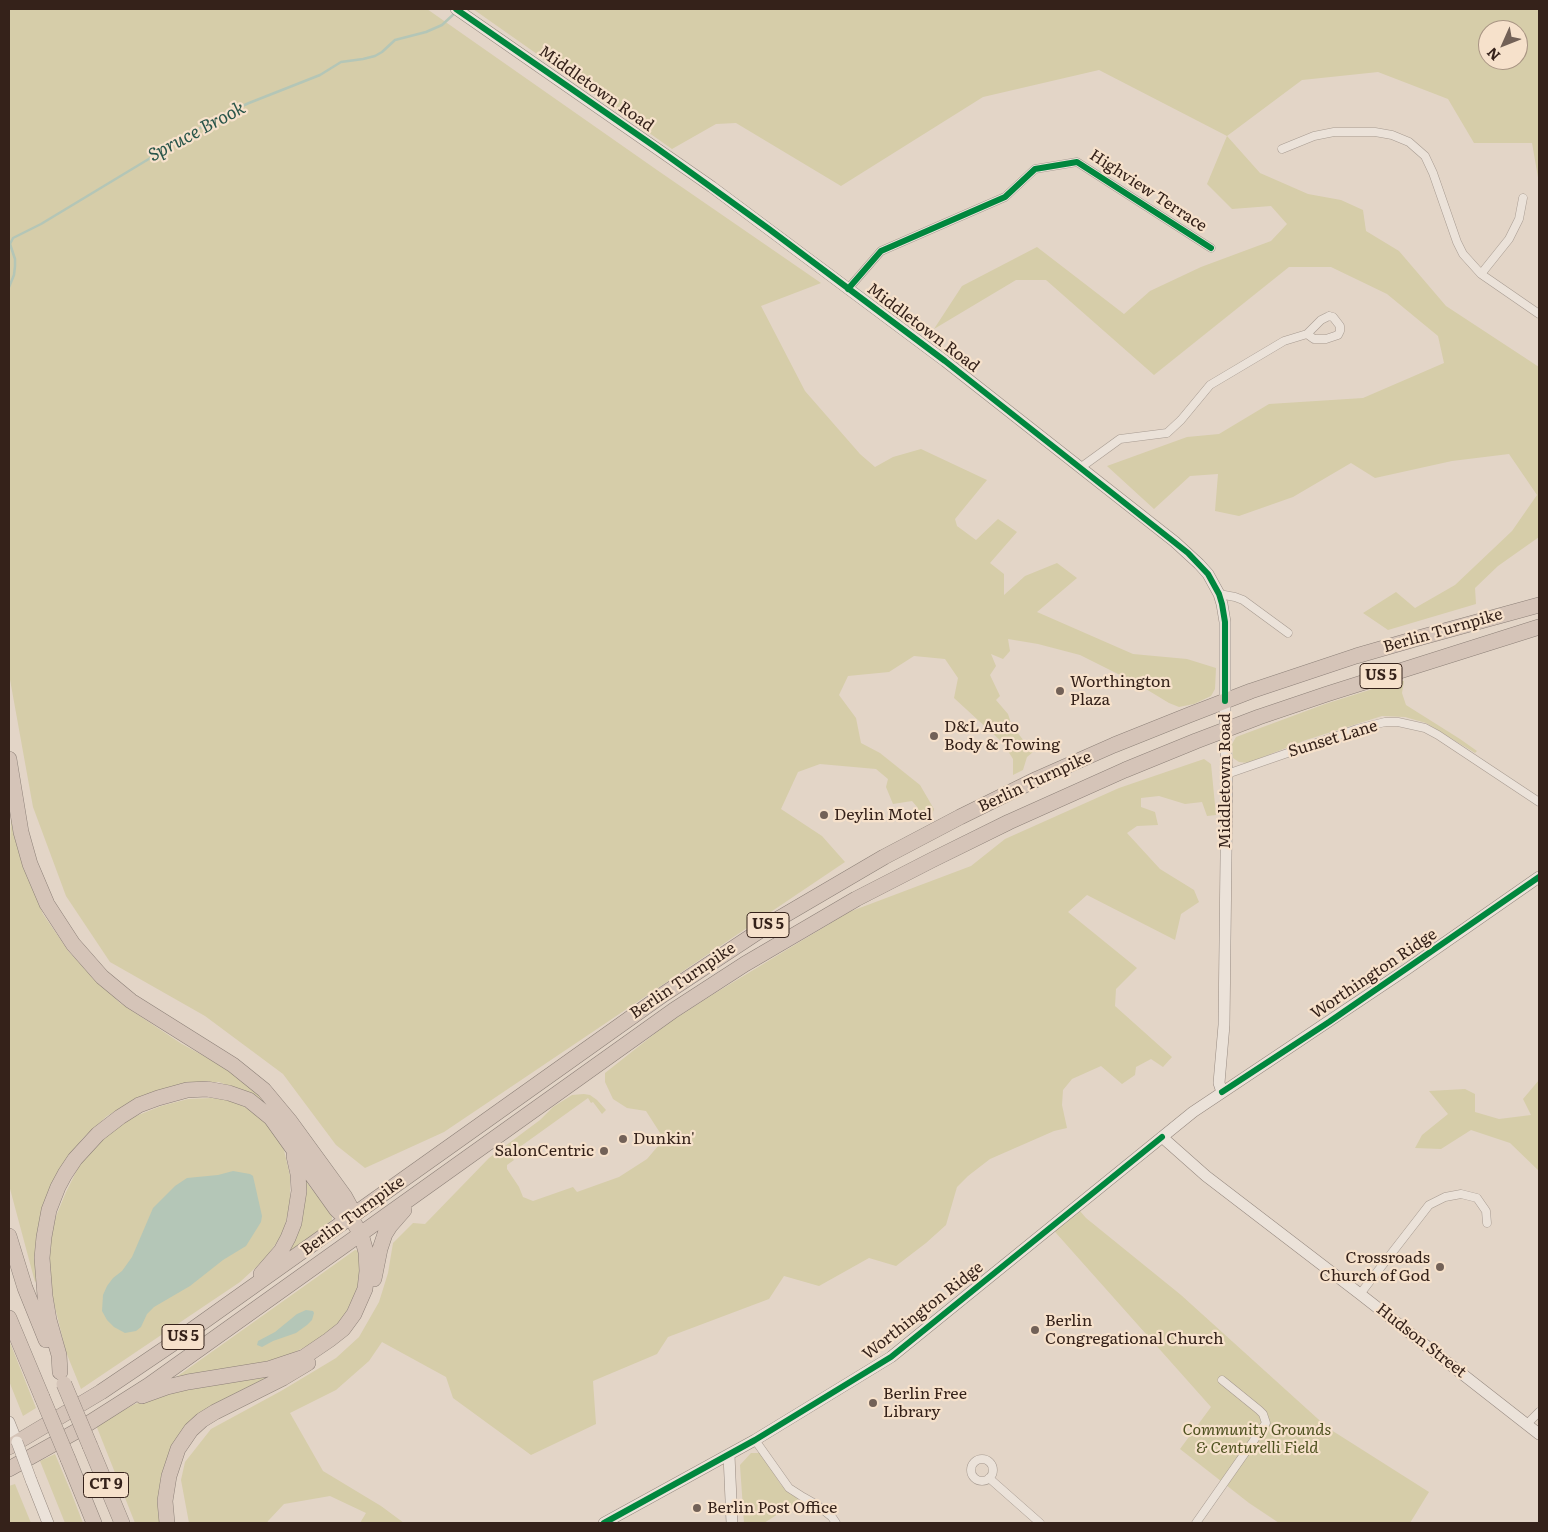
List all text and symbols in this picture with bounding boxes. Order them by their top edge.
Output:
north arrow [1478,20,1528,70]
street label: Middletown Road [535,42,657,136]
text: N [1482,44,1504,66]
water label: Spruce Brook [145,97,249,167]
street label: Highview Terrace [1086,146,1210,236]
street label: Middletown Road [863,279,983,377]
street label: Berlin Turnpike [1381,605,1505,657]
road number: US 5 [1360,664,1402,688]
place label: Worthington Plaza [1070,672,1171,710]
marker: Worthington Plaza [1054,685,1066,697]
street label: Middletown Road [1215,713,1235,849]
street label: Sunset Lane [1286,716,1380,762]
place label: D&L Auto Body & Towing [944,717,1060,755]
marker: D&L Auto Body & Towing [928,730,940,742]
street label: Berlin Turnpike [975,747,1095,817]
place label: Deylin Motel [834,805,932,825]
marker: Deylin Motel [818,809,830,821]
road number: US 5 [747,912,789,938]
street label: Worthington Ridge [1307,925,1441,1023]
street label: Berlin Turnpike [627,939,739,1023]
place label: Dunkin' [633,1129,695,1149]
marker: Dunkin' [617,1133,629,1145]
place label: SalonCentric [495,1141,594,1161]
marker: SalonCentric [598,1145,610,1157]
street label: Berlin Turnpike [298,1172,408,1260]
place label: Crossroads Church of God [1320,1248,1430,1286]
street label: Worthington Ridge [859,1258,987,1364]
marker: Crossroads Church of God [1434,1261,1446,1273]
street label: Hudson Street [1372,1300,1470,1382]
place label: Berlin Congregational Church [1045,1311,1224,1349]
road number: US 5 [162,1324,204,1350]
marker: Berlin Congregational Church [1029,1324,1041,1336]
place label: Berlin Free Library [883,1384,967,1422]
marker: Berlin Free Library [867,1397,879,1409]
park label: Community Grounds & Centurelli Field [1183,1420,1331,1458]
road number: CT 9 [84,1472,128,1498]
place label: Berlin Post Office [707,1498,837,1518]
marker: Berlin Post Office [691,1502,703,1514]

